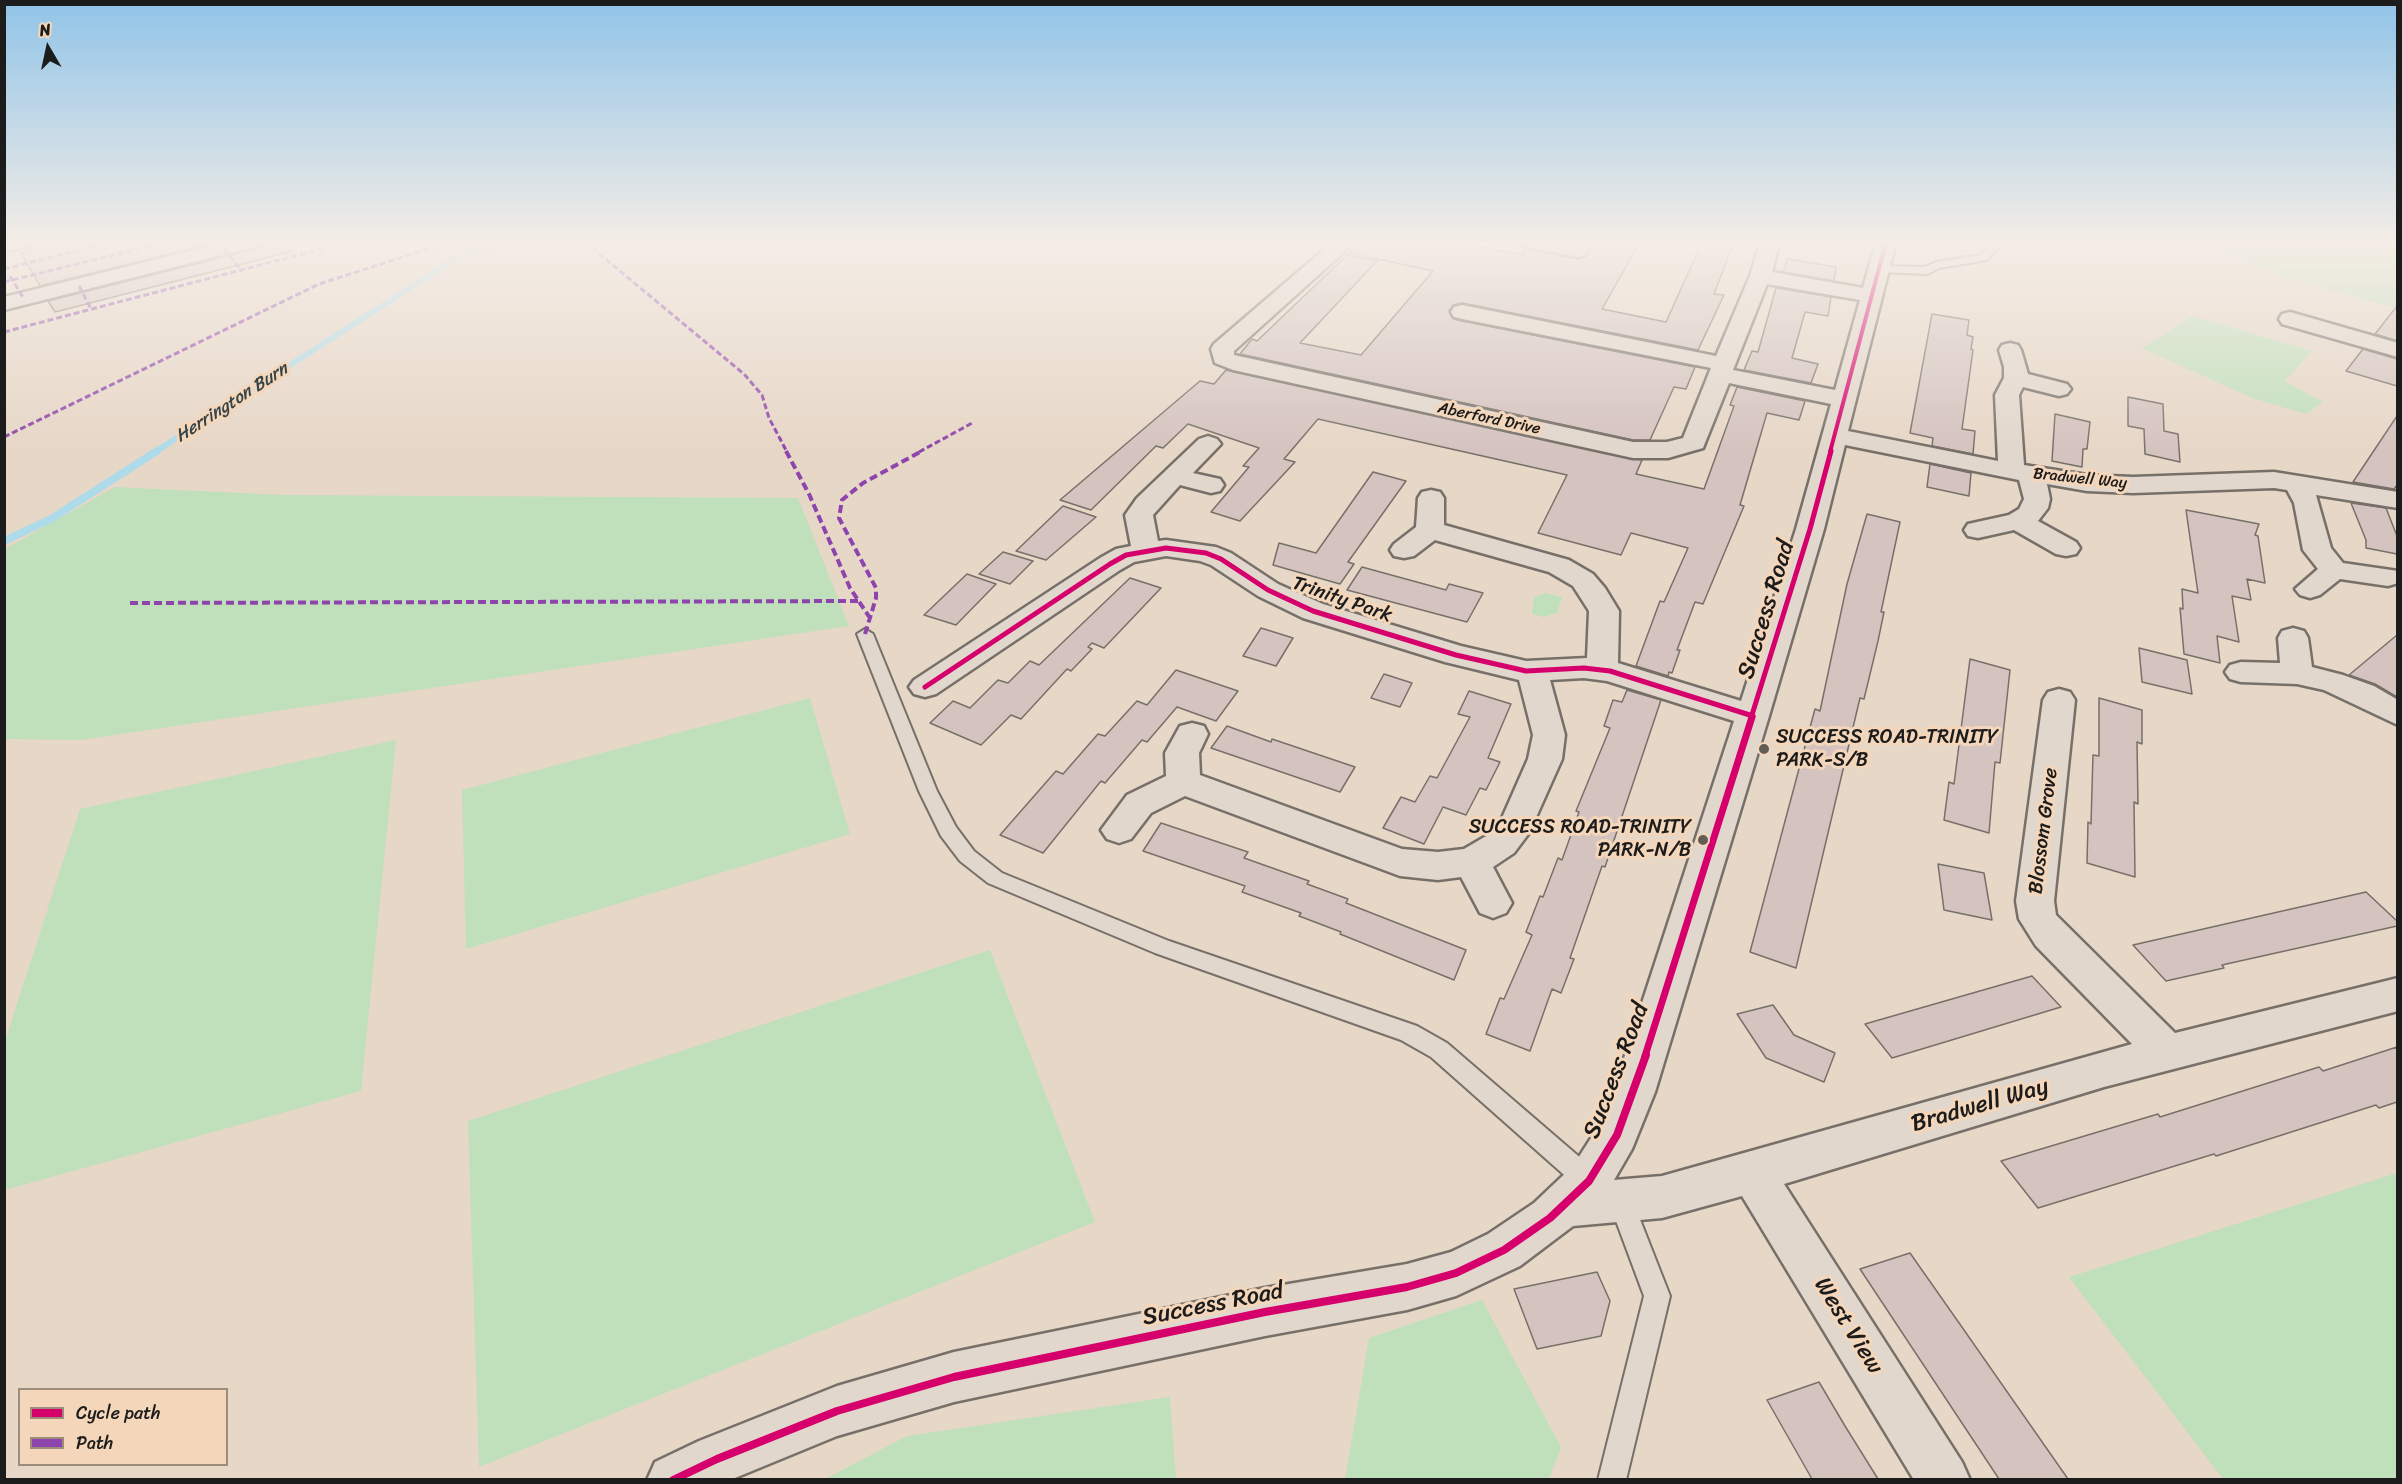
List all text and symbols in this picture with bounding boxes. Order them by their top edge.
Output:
text: N [37,15,53,45]
north arrow [18,18,78,78]
water label: Herrington Burn [172,359,292,447]
street label: Aberford Drive [1436,399,1542,439]
street label: Bradwell Way [2032,465,2128,493]
street label: Success Road [1732,538,1802,682]
street label: Trinity Park [1289,572,1395,628]
place label: SUCCESS ROAD-TRINITY PARK-S/B [1776,726,1998,773]
marker: SUCCESS ROAD-TRINITY PARK-S/B [1757,742,1771,756]
street label: Blossom Grove [2024,767,2064,895]
place label: SUCCESS ROAD-TRINITY PARK-N/B [1469,816,1691,863]
marker: SUCCESS ROAD-TRINITY PARK-N/B [1696,833,1710,847]
street label: Success Road [1578,999,1656,1143]
street label: Bradwell Way [1908,1073,2052,1139]
street label: West View [1807,1272,1889,1380]
street label: Success Road [1140,1277,1286,1333]
legend [18,1388,228,1466]
text: Cycle path [76,1397,160,1429]
text: Path [76,1427,113,1459]

